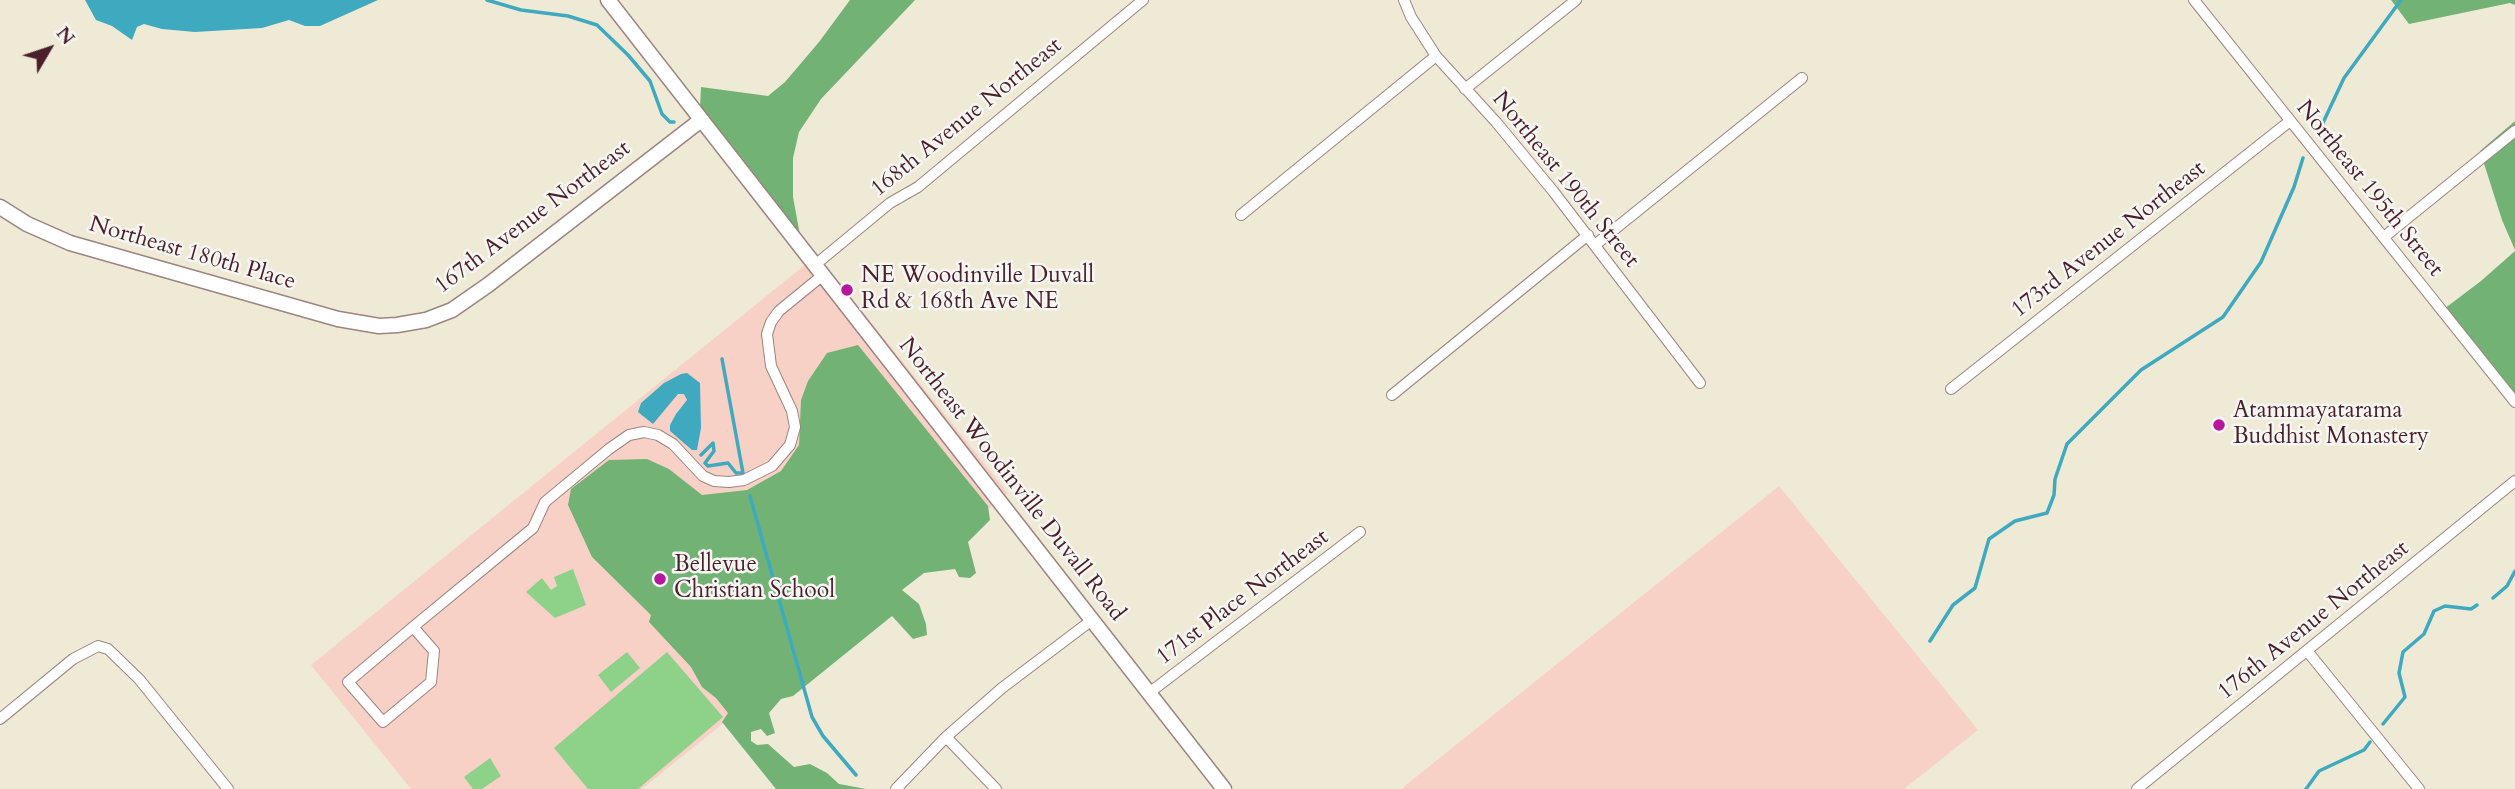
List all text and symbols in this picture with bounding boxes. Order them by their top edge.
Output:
north arrow [14,14,84,84]
text: N [50,21,81,50]
street label: 168th Avenue Northeast [866,32,1068,204]
street label: Northeast 190th Street [1485,86,1645,274]
street label: Northeast 195th Street [2289,95,2449,283]
street label: 167th Avenue Northeast [430,135,636,301]
street label: 173rd Avenue Northeast [2007,156,2211,324]
street label: Northeast 180th Place [86,211,298,297]
place label: NE Woodinville Duvall Rd & 168th Ave NE [861,263,1094,317]
marker: NE Woodinville Duvall Rd & 168th Ave NE [839,282,855,298]
street label: Northeast Woodinville Duvall Road [892,333,1130,627]
place label: Atammayatarama Buddhist Monastery [2233,398,2429,452]
marker: Atammayatarama Buddhist Monastery [2211,417,2227,433]
street label: 171st Place Northeast [1151,524,1335,672]
street label: 176th Avenue Northeast [2213,535,2415,707]
place label: Bellevue Christian School [674,552,835,606]
marker: Bellevue Christian School [652,571,668,587]

